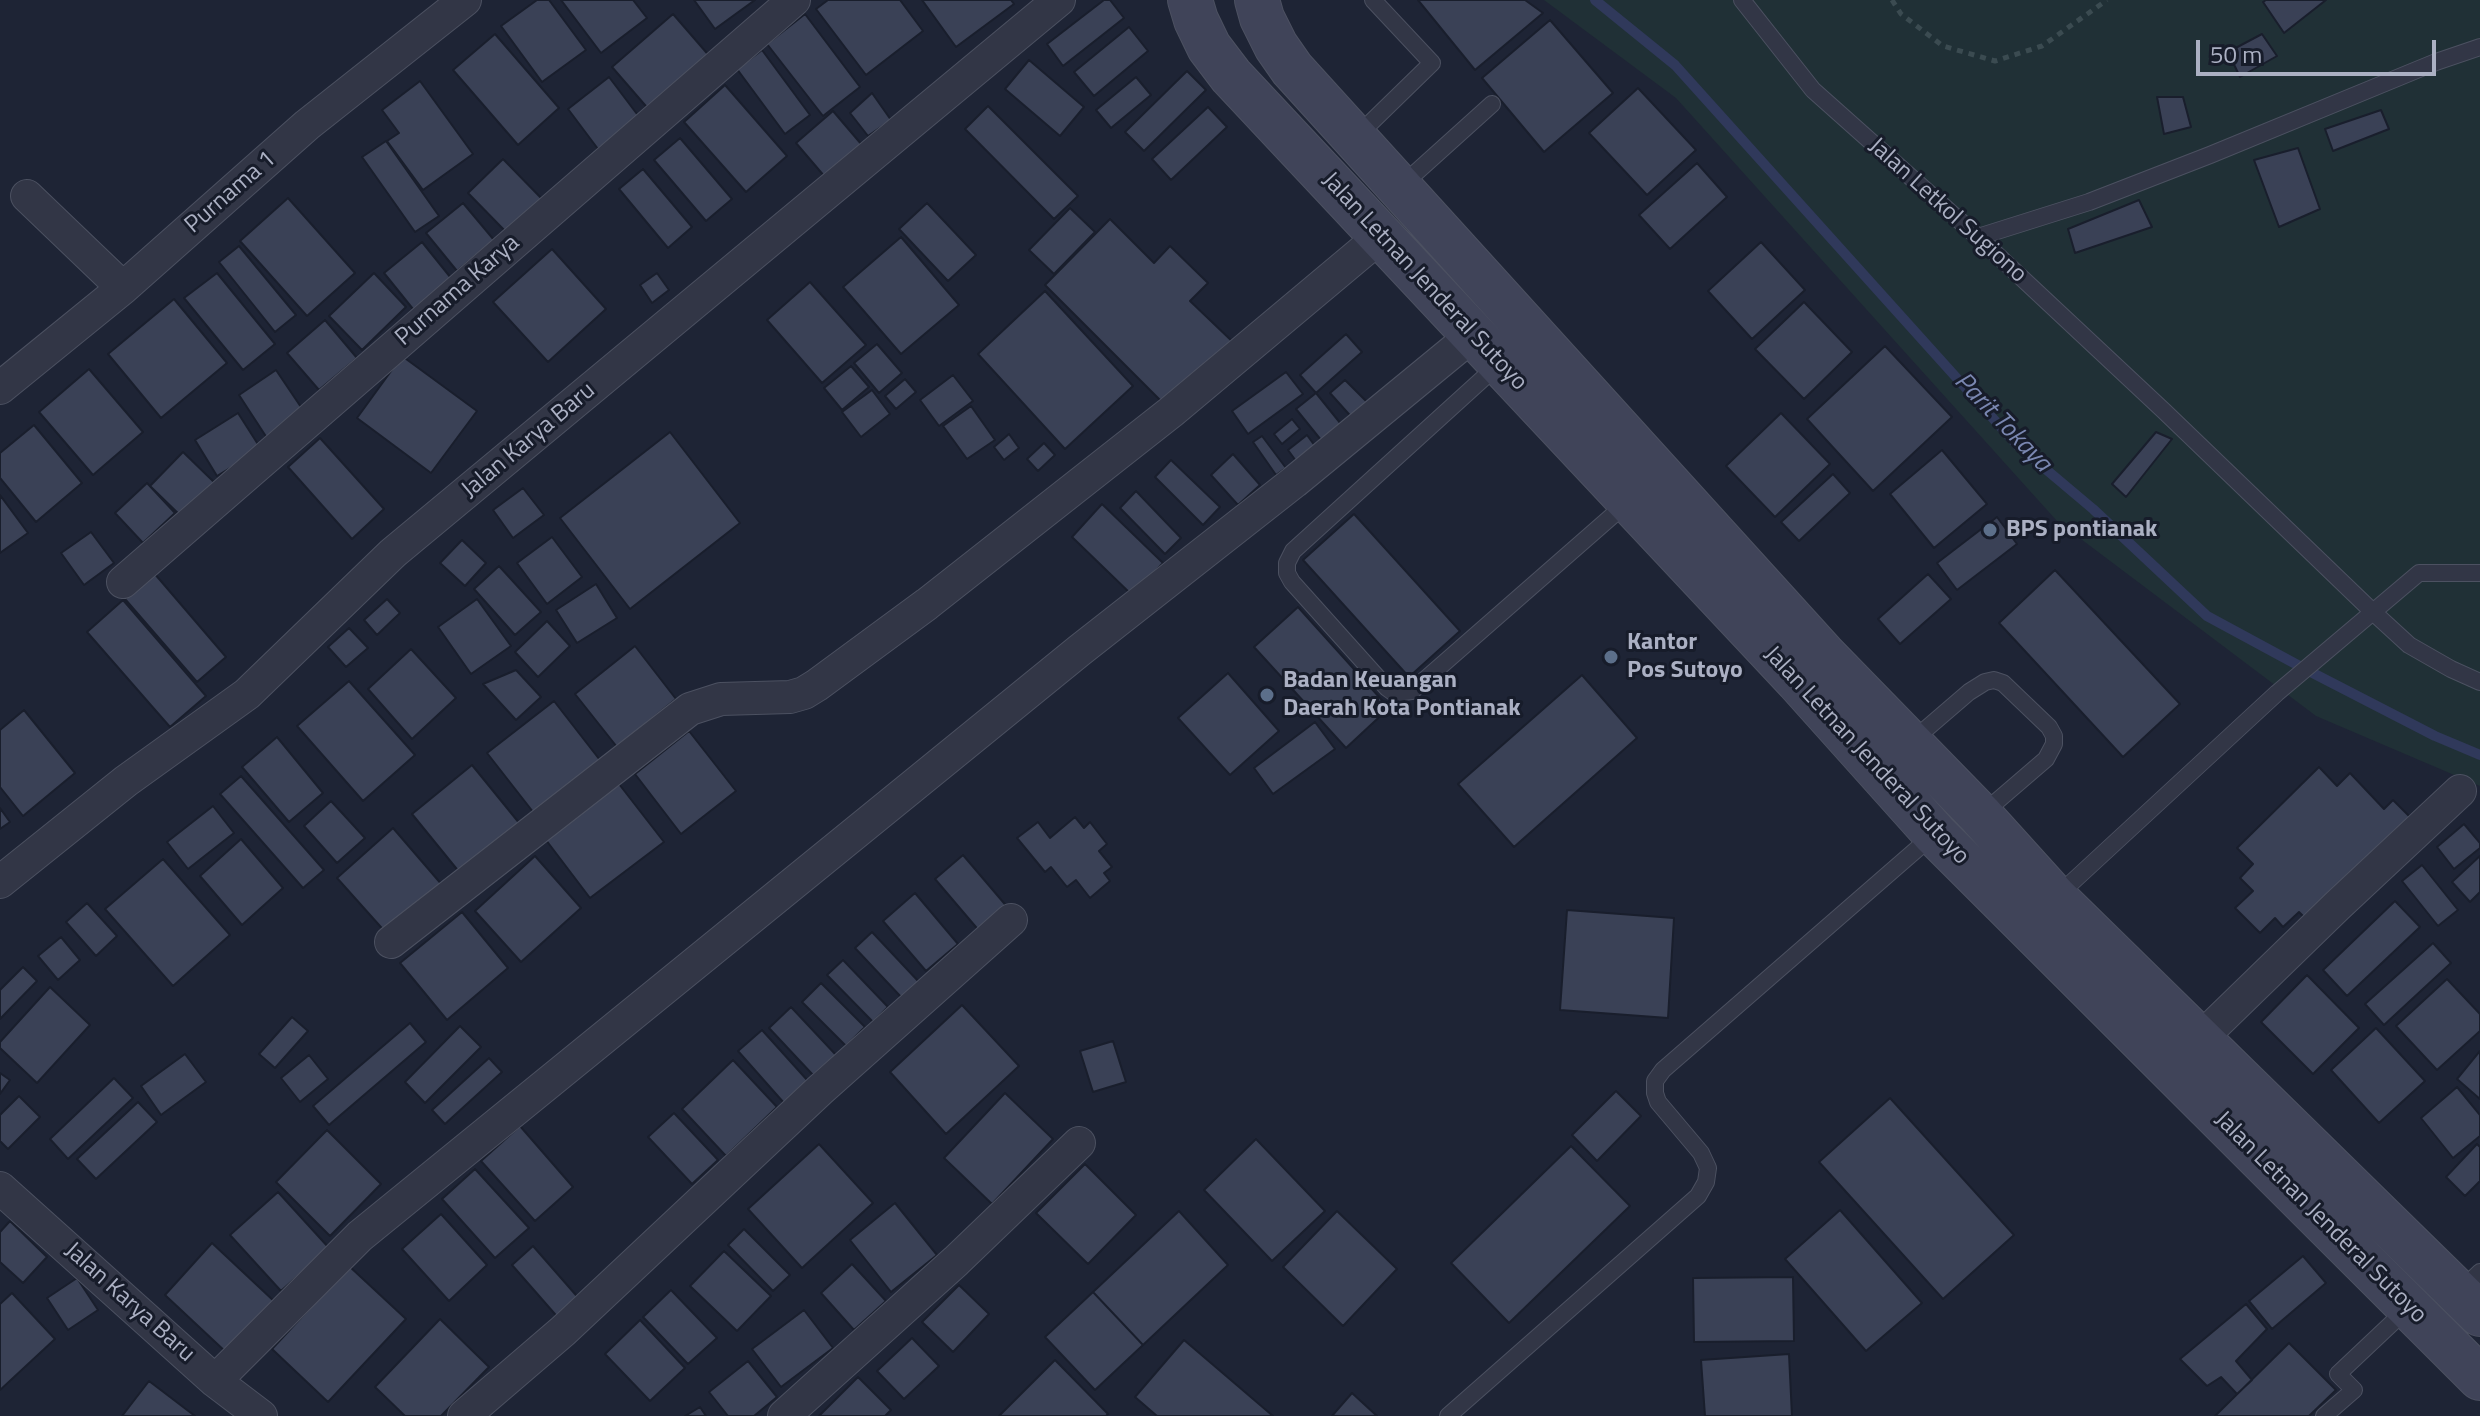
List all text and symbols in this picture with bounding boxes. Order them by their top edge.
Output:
scale bar [2200,24,2440,74]
text: 50 m [2210,36,2262,72]
street label: Jalan Letkol Sugiono [1862,132,2032,290]
street label: Purnama 1 [180,146,282,240]
street label: Jalan Letnan Jenderal Sutoyo [1315,167,1533,397]
street label: Purnama Karya [390,229,526,353]
water label: Parit Tokaya [1947,367,2057,479]
street label: Jalan Karya Baru [456,377,602,505]
place label: BPS pontianak [2006,516,2157,544]
marker: BPS pontianak [1981,521,1999,539]
place label: Kantor Pos Sutoyo [1627,629,1743,685]
street label: Jalan Letnan Jenderal Sutoyo [1757,641,1975,871]
marker: Kantor Pos Sutoyo [1602,648,1620,666]
place label: Badan Keuangan Daerah Kota Pontianak [1283,667,1521,723]
marker: Badan Keuangan Daerah Kota Pontianak [1258,686,1276,704]
street label: Jalan Letnan Jenderal Sutoyo [2208,1106,2432,1330]
street label: Jalan Karya Baru [58,1237,200,1369]

